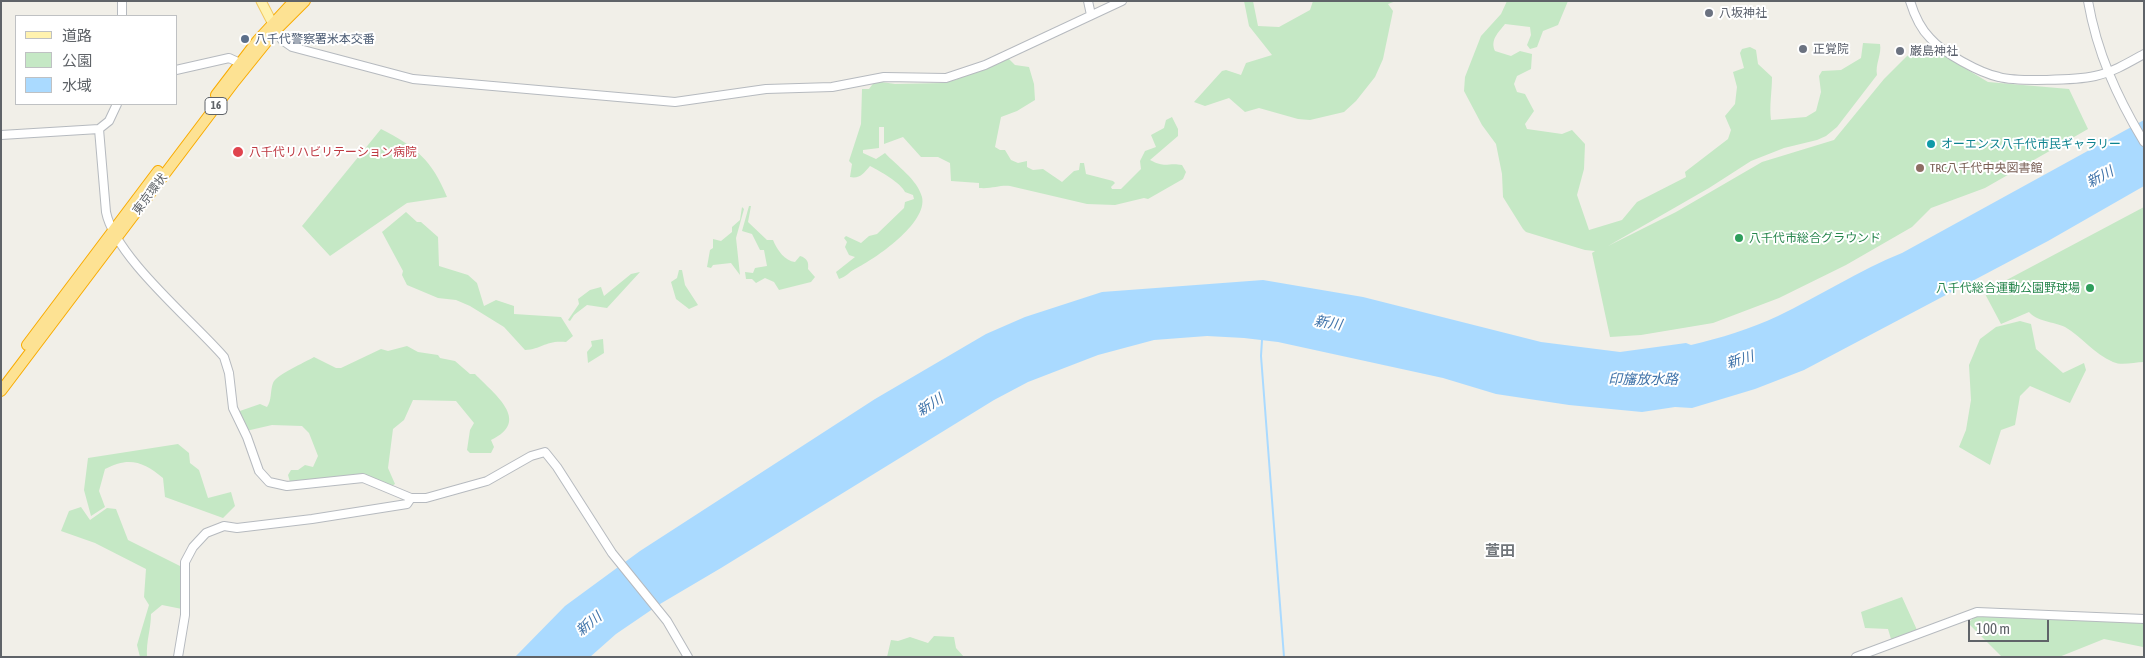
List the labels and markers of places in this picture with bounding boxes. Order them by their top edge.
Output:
place label: 八坂神社 [1719,6,1767,20]
marker: 八坂神社 [1703,7,1715,19]
place label: 八千代警察署米本交番 [255,32,375,46]
marker: 八千代警察署米本交番 [239,33,251,45]
place label: 正覚院 [1813,42,1849,56]
marker: 正覚院 [1797,43,1809,55]
place label: 巌島神社 [1910,44,1958,58]
marker: 巌島神社 [1894,45,1906,57]
place label: オーエンス八千代市民ギャラリー [1941,137,2121,151]
marker: オーエンス八千代市民ギャラリー [1925,138,1937,150]
marker: 八千代リハビリテーション病院 [231,145,245,159]
place label: 八千代リハビリテーション病院 [249,145,417,159]
place label: TRC八千代中央図書館 [1930,161,2043,175]
marker: TRC八千代中央図書館 [1914,162,1926,174]
place label: 八千代市総合グラウンド [1749,231,1881,245]
marker: 八千代市総合グラウンド [1733,232,1745,244]
place label: 八千代総合運動公園野球場 [1936,281,2080,295]
marker: 八千代総合運動公園野球場 [2084,282,2096,294]

